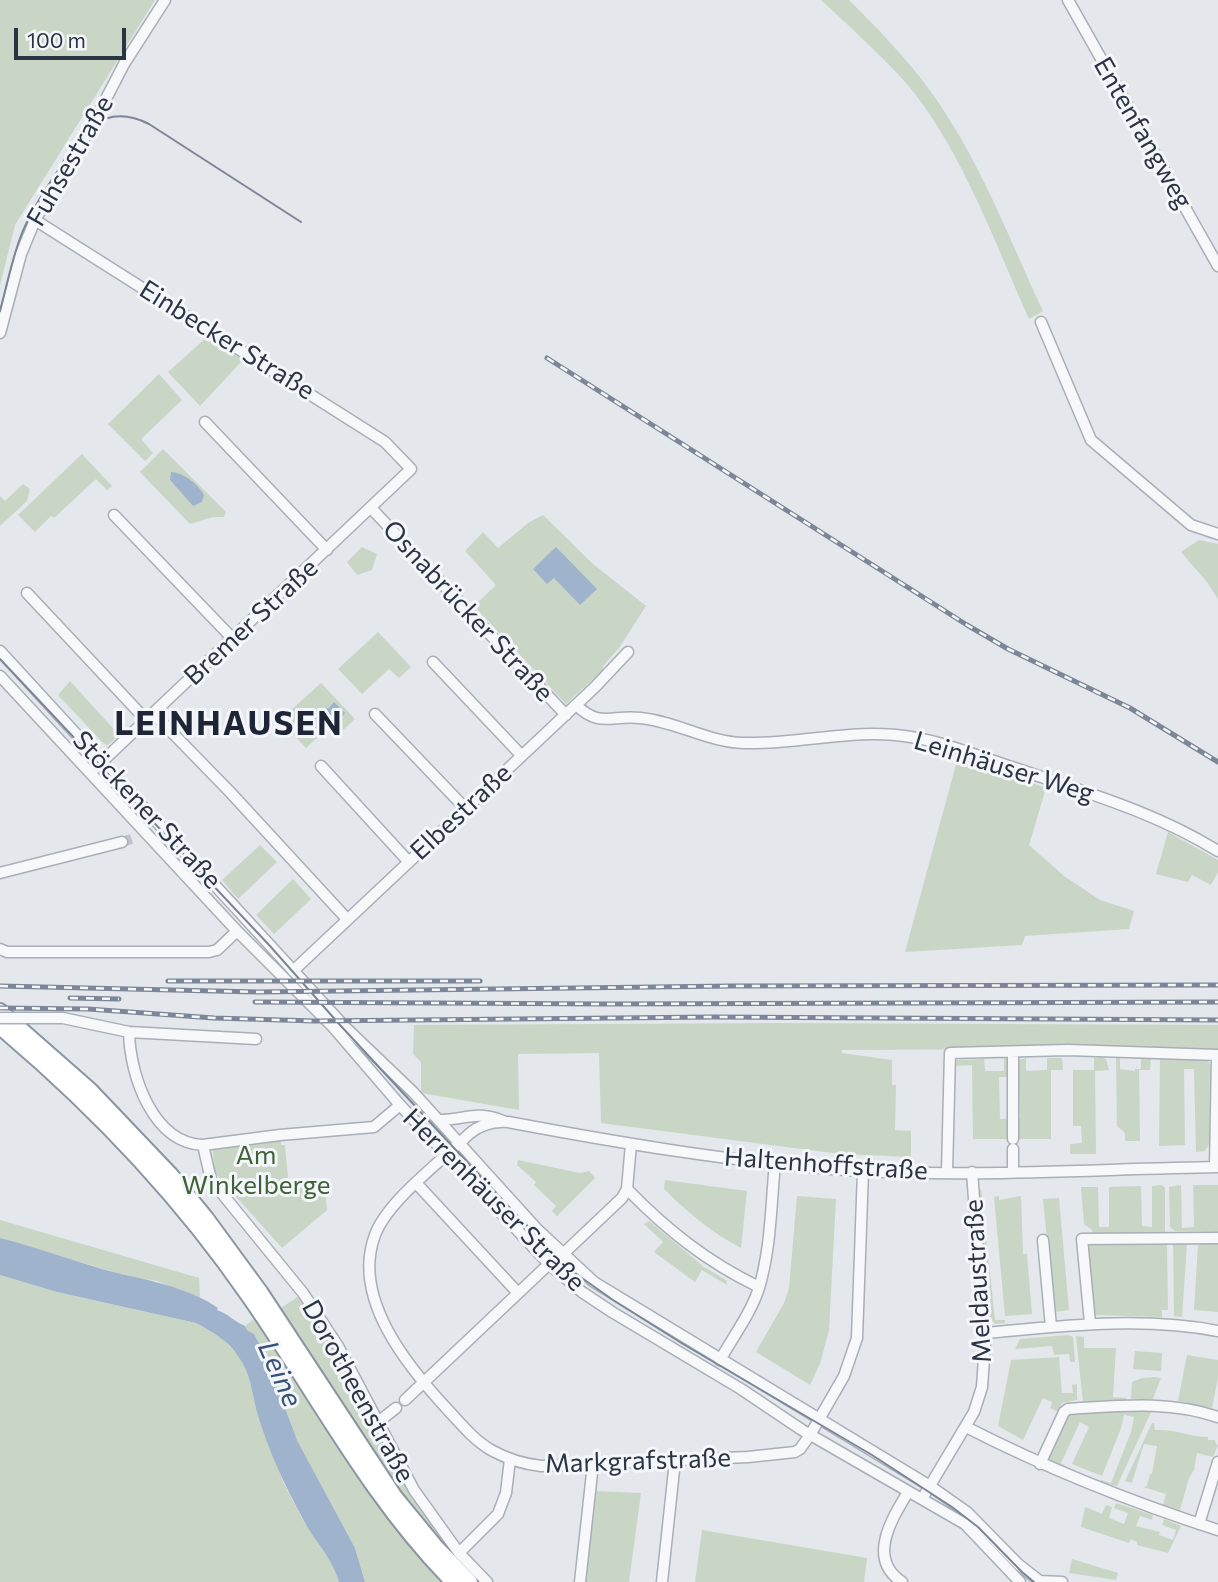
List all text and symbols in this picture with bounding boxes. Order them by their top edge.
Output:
scale bar [18,14,130,58]
text: 100 m [27,27,86,52]
street label: Entenfangweg [1087,52,1199,214]
street label: Fuhsestraße [20,90,120,232]
street label: Einbecker Straße [134,274,320,406]
street label: Osnabrücker Straße [376,514,560,708]
street label: Bremer Straße [178,552,324,692]
district label: LEINHAUSEN [115,704,343,744]
street label: Stöckener Straße [66,725,228,895]
street label: Leinhäuser Weg [910,725,1098,809]
street label: Elbestraße [404,757,518,867]
street label: Herrenhäuser Straße [396,1102,592,1298]
park label: Am Winkelberge [182,1139,330,1200]
street label: Haltenhoffstraße [723,1141,929,1187]
street label: Meldaustraße [958,1198,998,1364]
street label: Dorotheenstraße [295,1294,421,1488]
water label: Leine [251,1336,309,1412]
street label: Markgrafstraße [544,1442,732,1480]

